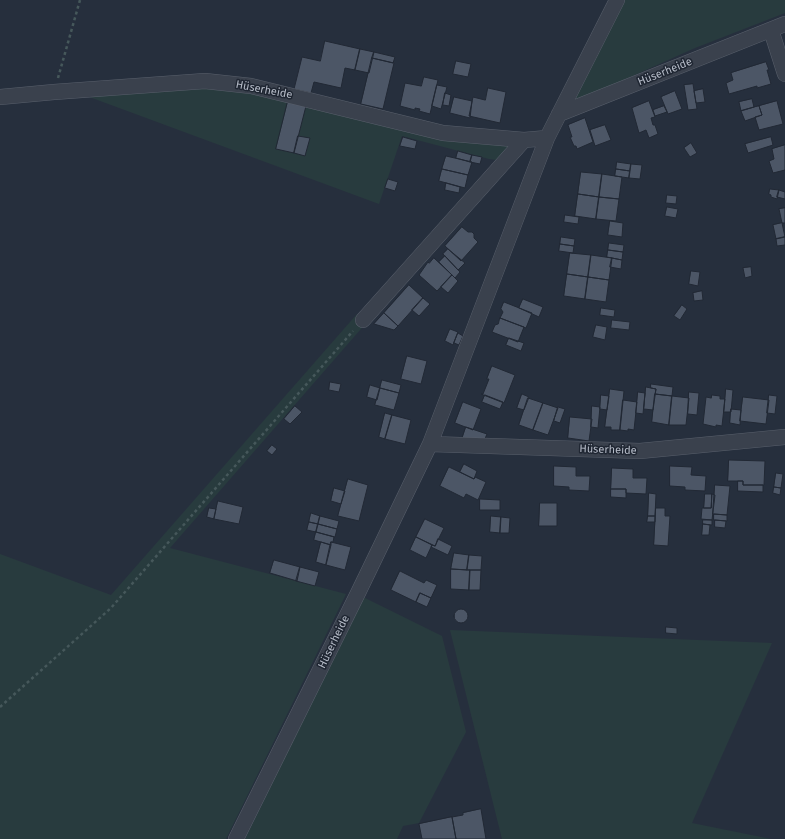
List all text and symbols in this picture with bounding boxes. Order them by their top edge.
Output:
street label: Hüserheide [636,55,694,89]
street label: Hüserheide [235,78,293,102]
street label: Hüserheide [579,442,637,458]
street label: Hüserheide [315,613,353,671]

